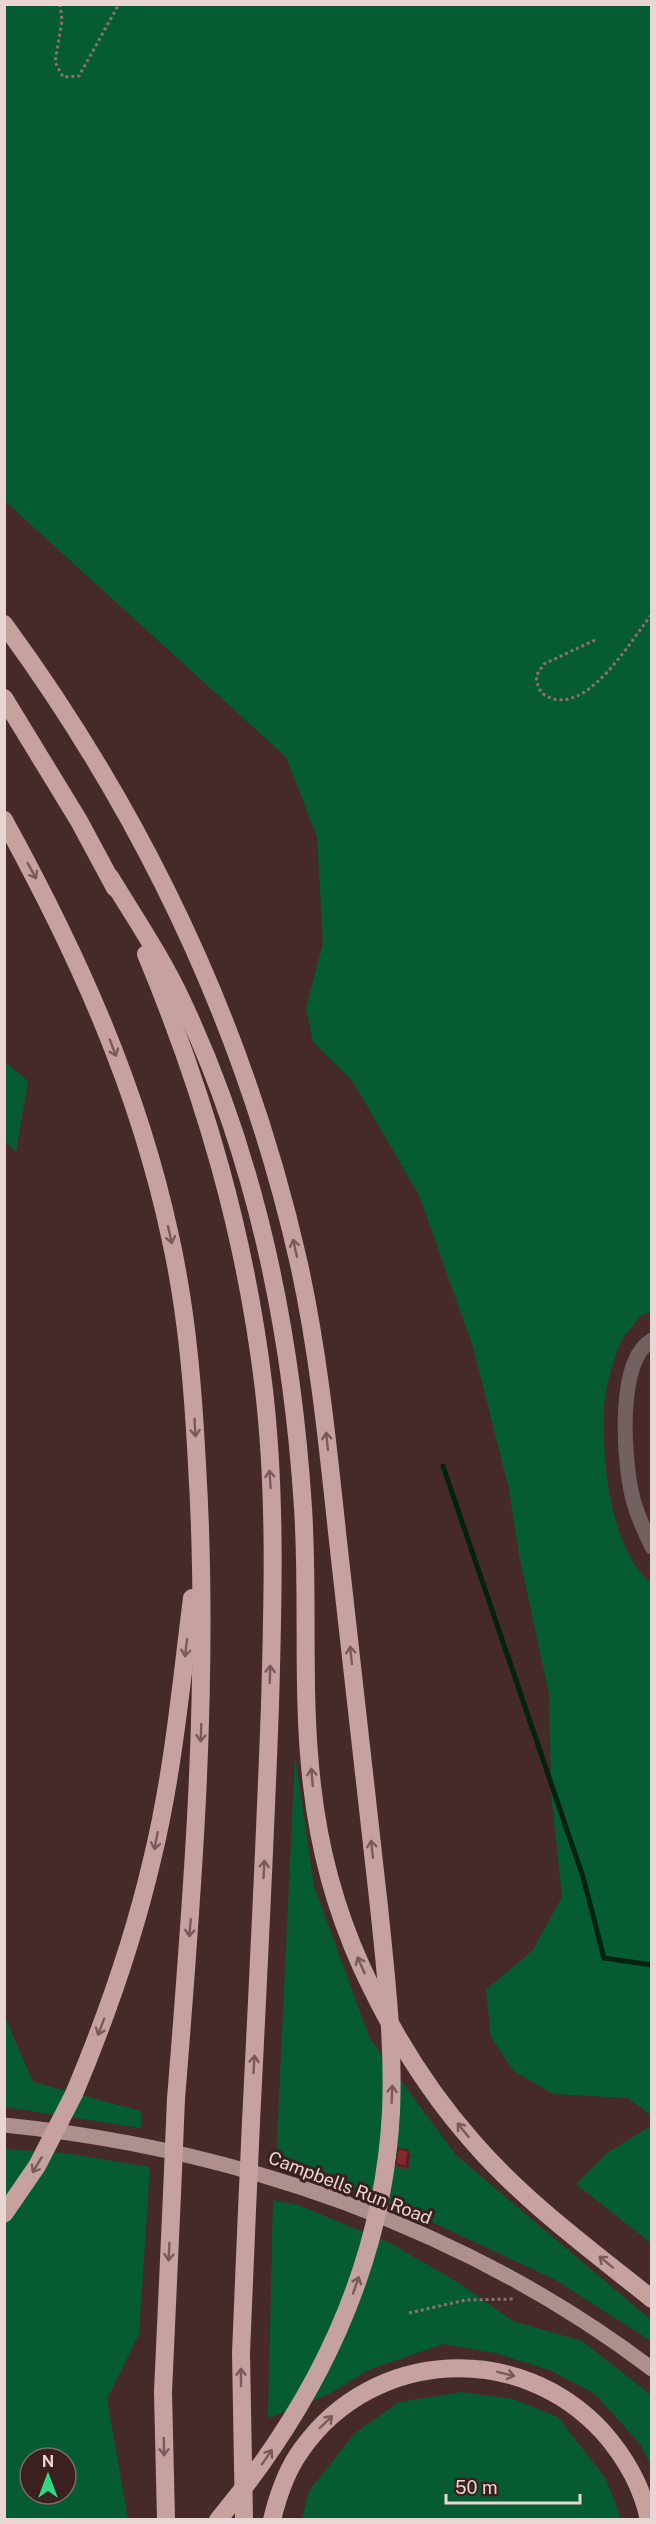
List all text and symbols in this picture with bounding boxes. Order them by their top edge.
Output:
one-way arrow [26,862,38,879]
one-way arrow [108,1039,119,1057]
one-way arrow [165,1224,176,1244]
one-way arrow [289,1239,301,1258]
one-way arrow [190,1417,201,1437]
one-way arrow [321,1431,332,1451]
one-way arrow [264,1470,275,1490]
one-way arrow [180,1638,191,1657]
one-way arrow [345,1646,356,1666]
one-way arrow [265,1665,276,1685]
one-way arrow [195,1722,206,1742]
one-way arrow [306,1768,317,1787]
one-way arrow [150,1830,161,1850]
one-way arrow [366,1840,377,1859]
one-way arrow [258,1860,269,1880]
one-way arrow [184,1917,195,1937]
one-way arrow [355,1956,366,1974]
one-way arrow [94,2018,105,2036]
one-way arrow [249,2054,260,2074]
one-way arrow [386,2084,397,2104]
one-way arrow [457,2122,470,2138]
street label: Campbells Run Road [266,2147,435,2228]
one-way arrow [31,2156,43,2173]
one-way arrow [163,2242,174,2262]
one-way arrow [598,2256,614,2269]
one-way arrow [352,2276,363,2295]
one-way arrow [235,2368,247,2388]
one-way arrow [496,2369,515,2381]
one-way arrow [318,2415,333,2430]
one-way arrow [158,2437,170,2457]
north arrow [18,2446,78,2506]
one-way arrow [261,2450,273,2466]
text: N [42,2452,54,2471]
scale bar [446,2467,580,2505]
text: 50 m [455,2477,498,2498]

